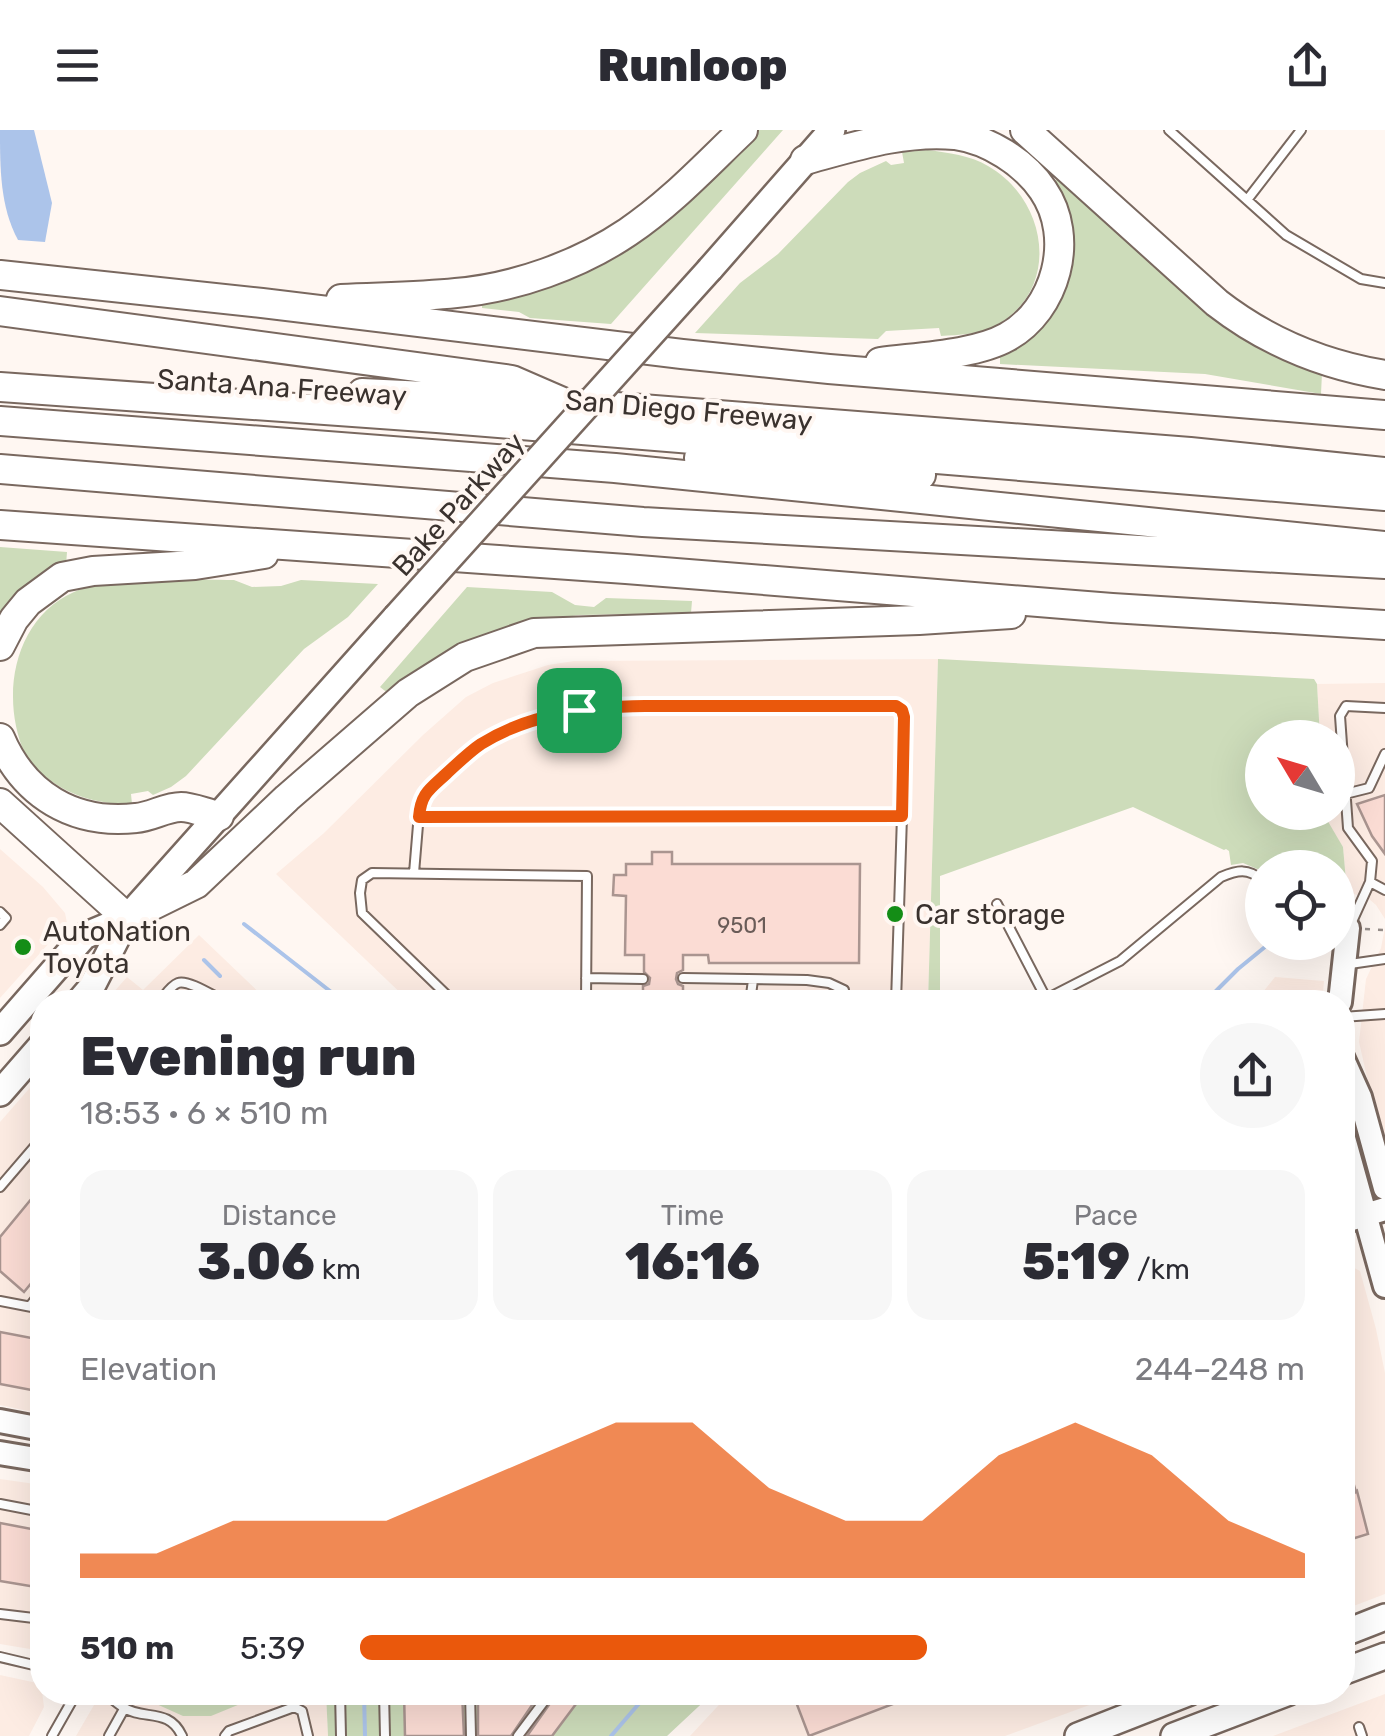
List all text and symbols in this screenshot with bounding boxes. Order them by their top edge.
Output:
icon: menu [50,38,105,93]
icon: share [1280,38,1335,93]
text: Runloop [597,39,788,92]
street label: Santa Ana Freeway [156,362,408,413]
street label: San Diego Freeway [564,383,814,438]
street label: Bake Parkway [385,426,531,583]
pin [537,668,622,753]
icon: arrive [552,683,607,738]
north arrow [1245,720,1355,830]
map controls [1245,720,1355,960]
button: locate [1245,850,1355,960]
place label: Car storage [915,898,1066,931]
marker: Car storage [884,903,906,925]
house number: 9501 [717,912,767,939]
place label: AutoNation Toyota [43,915,191,980]
marker: AutoNation Toyota [12,936,34,958]
button: share [1200,1023,1305,1128]
text: Evening run [80,1024,417,1089]
text: 18:53 · 6 × 510 m [80,1094,328,1132]
text: Distance [222,1199,337,1232]
text: Time [661,1199,724,1232]
text: Pace [1074,1199,1138,1232]
text: 3.06 [197,1232,315,1292]
text: 16:16 [625,1232,760,1292]
text: 5:19 [1022,1232,1130,1292]
text: km [315,1253,361,1286]
text: /km [1130,1253,1190,1286]
text: Elevation [80,1350,217,1388]
text: 244–248 m [1135,1350,1305,1388]
text: 510 m [80,1629,174,1667]
text: 5:39 [240,1629,305,1667]

